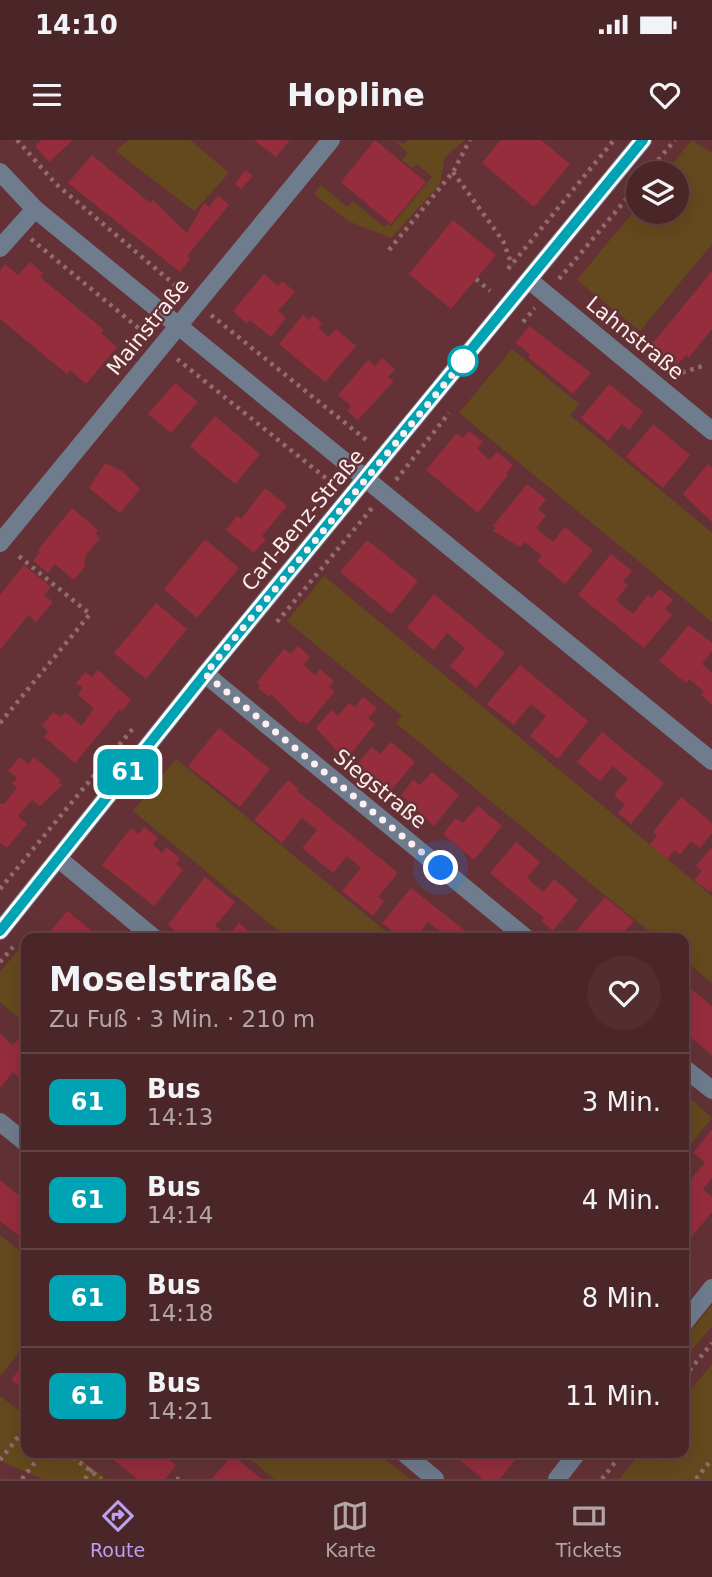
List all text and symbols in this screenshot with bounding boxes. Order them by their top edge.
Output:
text: 14:10 [35,10,118,40]
icon: menu [28,76,66,114]
text: Hopline [287,76,425,114]
icon: heart [646,76,684,114]
map controls [626,161,689,224]
button: layers [626,161,689,224]
street label: Mainstraße [102,274,194,380]
street label: Lahnstraße [582,292,688,384]
unlabelled marker [448,346,478,376]
street label: Carl-Benz-Straße [237,444,369,596]
street label: Siegstraße [329,744,431,834]
line badge: 61 [96,749,160,795]
text: 61 [111,758,145,786]
your location [423,850,458,885]
button: heart [587,956,661,1030]
text: Moselstraße [49,960,278,999]
text: Zu Fuß · 3 Min. · 210 m [49,1006,315,1032]
text: Bus [147,1074,201,1104]
text: 3 Min. [582,1087,661,1117]
text: 61 [71,1088,104,1116]
text: 14:13 [147,1104,213,1130]
text: Bus [147,1172,201,1202]
text: 4 Min. [582,1185,661,1215]
text: 61 [71,1186,104,1214]
text: 14:14 [147,1202,213,1228]
text: Bus [147,1270,201,1300]
text: 8 Min. [582,1283,661,1313]
text: 61 [71,1284,104,1312]
text: 14:18 [147,1300,213,1326]
text: Bus [147,1368,201,1398]
text: 11 Min. [565,1381,661,1411]
text: 61 [71,1382,104,1410]
text: 14:21 [147,1398,213,1424]
tab: Route [90,1497,145,1561]
tab: Karte [325,1497,376,1561]
tab: Tickets [556,1497,622,1561]

